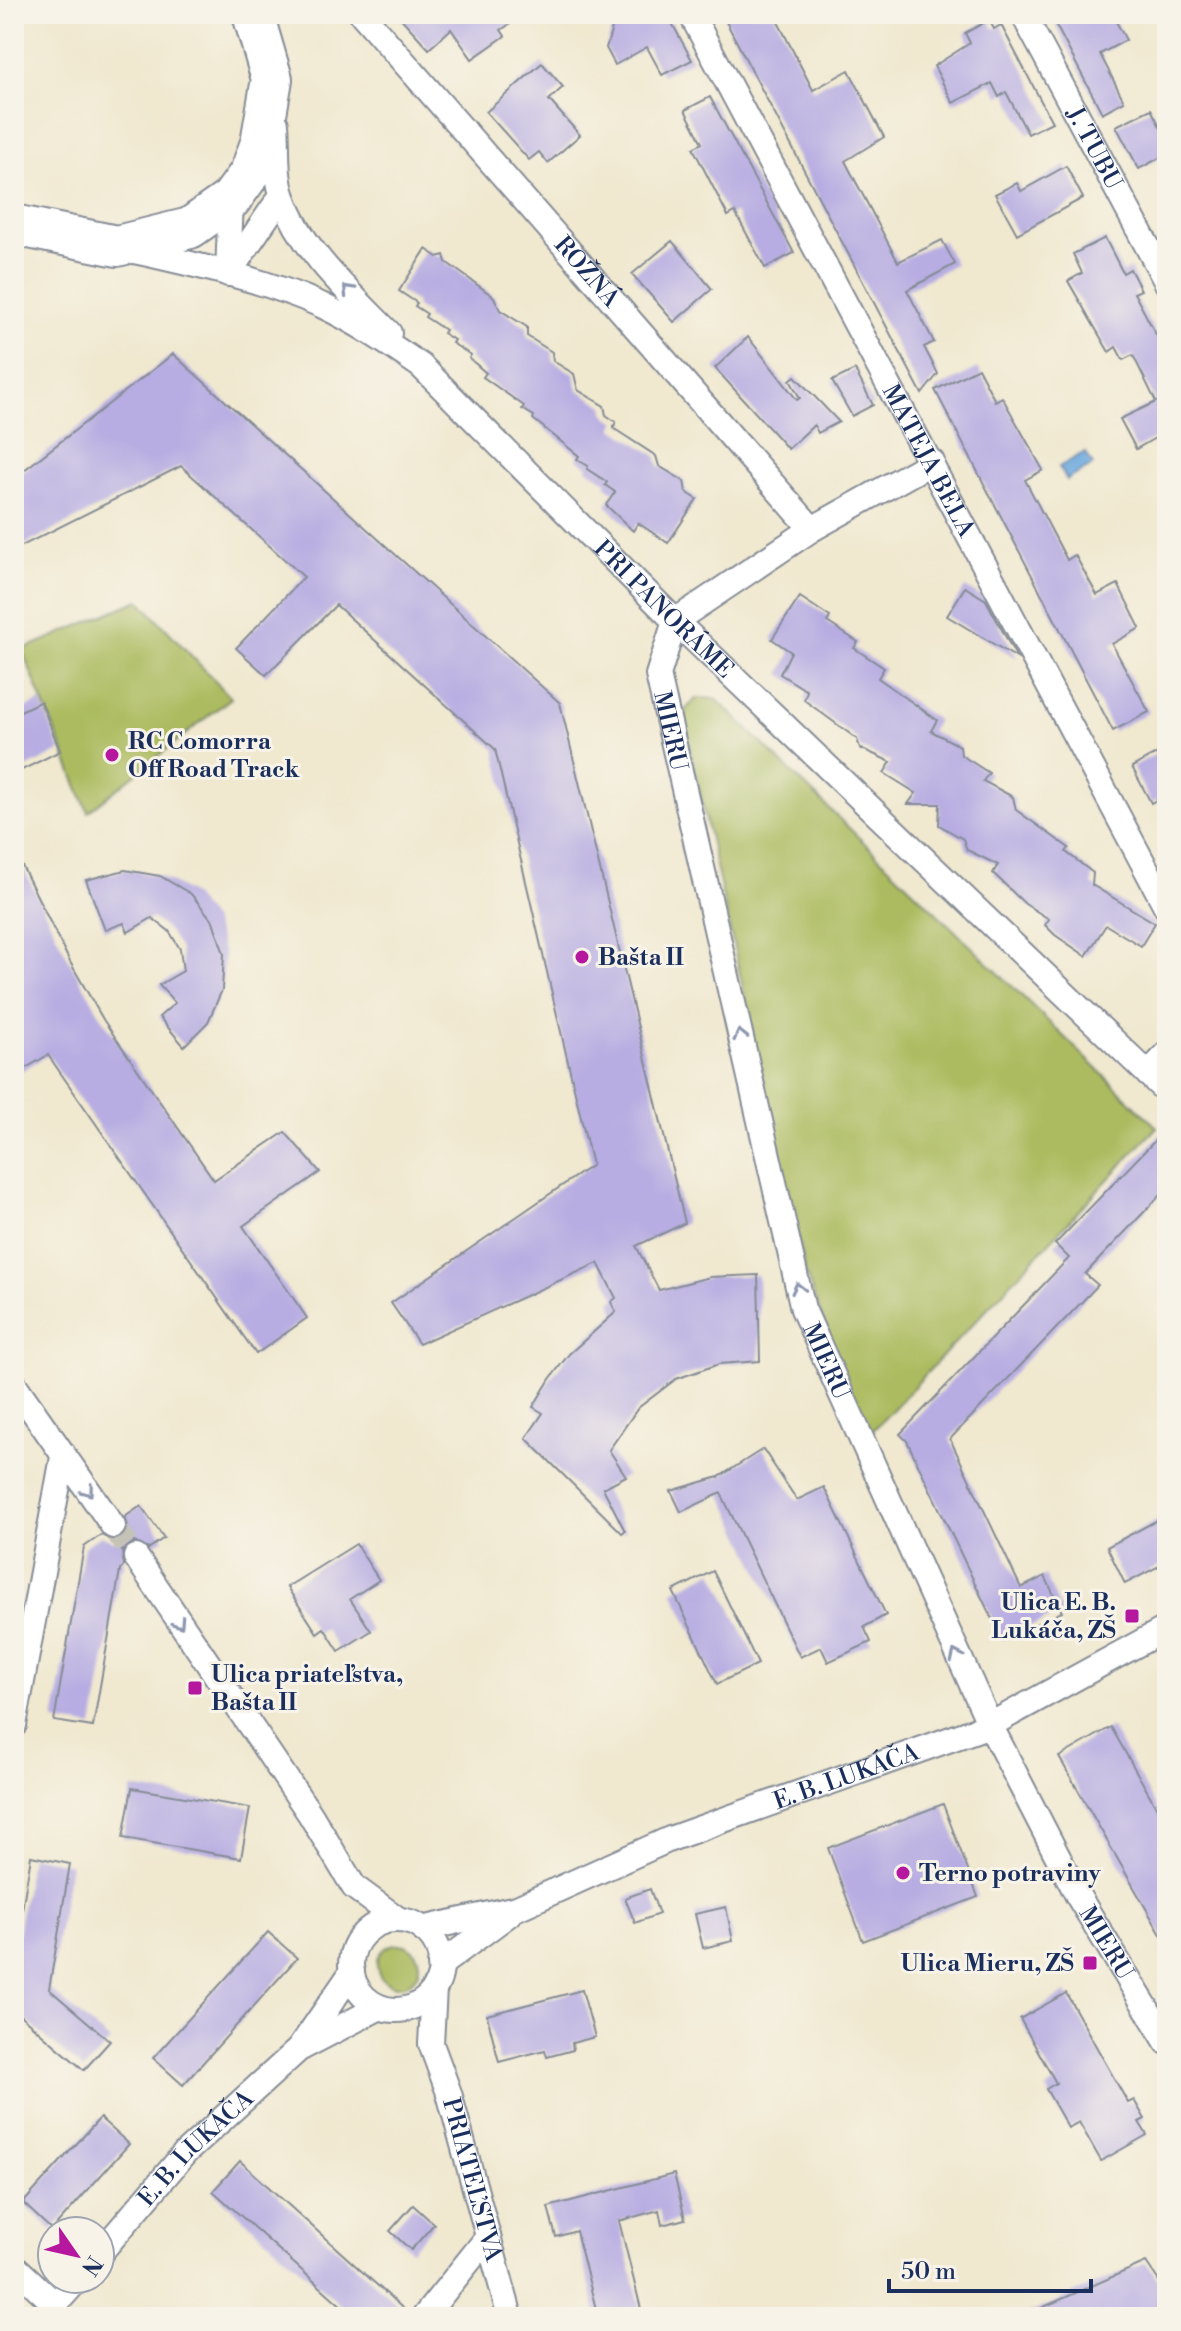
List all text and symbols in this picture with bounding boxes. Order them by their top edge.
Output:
street label: J. TUBU [1059,101,1128,195]
street label: ROŽNÁ [547,230,626,314]
one-way arrow [342,285,357,299]
street label: MATEJA BELA [875,380,981,543]
street label: PRI PANORÁME [587,534,739,685]
street label: MIERU [646,688,694,774]
place label: RC Comorra Off Road Track [128,727,300,785]
marker: RC Comorra Off Road Track [103,746,121,764]
place label: Bašta II [598,943,684,973]
marker: Bašta II [573,948,591,966]
one-way arrow [732,1028,749,1042]
one-way arrow [791,1282,808,1295]
street label: MIERU [795,1318,856,1405]
one-way arrow [78,1483,93,1497]
place label: Ulica E. B. Lukáča, ZŠ [991,1588,1116,1646]
marker: Ulica E. B. Lukáča, ZŠ [1123,1607,1141,1625]
one-way arrow [170,1614,185,1628]
one-way arrow [950,1649,966,1663]
place label: Ulica priateľstva, Bašta II [211,1660,403,1718]
marker: Ulica priateľstva, Bašta II [186,1679,204,1697]
street label: E. B. LUKÁČA [770,1737,924,1817]
place label: Terno potraviny [919,1859,1102,1889]
marker: Terno potraviny [894,1864,912,1882]
street label: MIERU [1072,1901,1140,1986]
place label: Ulica Mieru, ZŠ [901,1947,1074,1979]
marker: Ulica Mieru, ZŠ [1081,1954,1099,1972]
street label: E. B. LUKÁČA [132,2084,260,2213]
street label: PRIATEĽSTVA [435,2095,508,2265]
north arrow [36,2215,116,2295]
scale bar [889,2243,1091,2293]
text: N [75,2251,107,2281]
text: 50 m [901,2257,956,2287]

